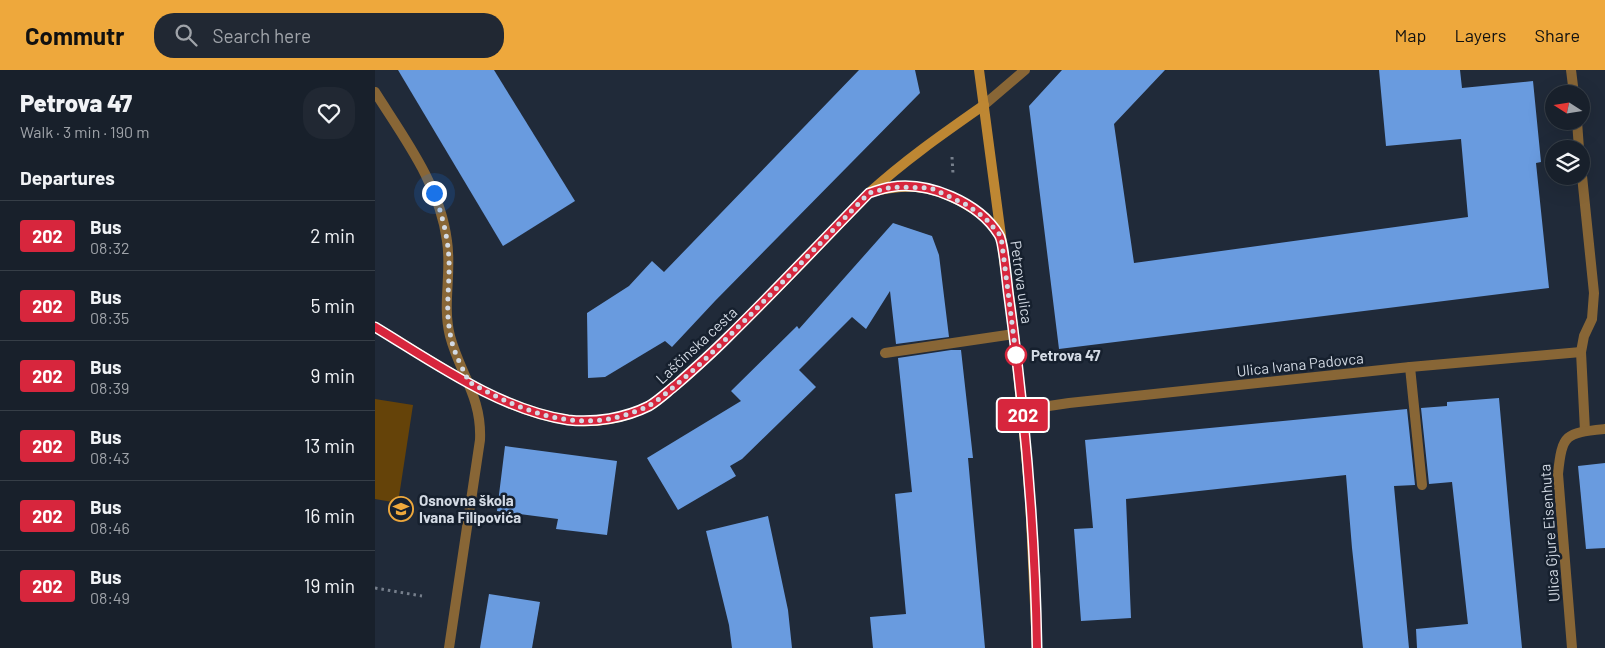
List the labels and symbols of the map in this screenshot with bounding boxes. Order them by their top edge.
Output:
north arrow [1545,85,1590,130]
your location [422,181,447,206]
street label: Petrova ulica [1007,239,1037,325]
street label: Laščinska cesta [652,303,740,387]
marker: Petrova 47 [1005,344,1027,366]
place label: Petrova 47 [1031,346,1101,364]
street label: Ulica Ivana Padovca [1236,348,1364,380]
line badge: 202 [994,399,1052,431]
street label: Ulica Gjure Eisenhuta [1535,463,1563,603]
place label: Osnovna škola Ivana Filipovića [419,491,521,526]
school or university icon: Osnovna škola Ivana Filipovića [388,496,414,522]

